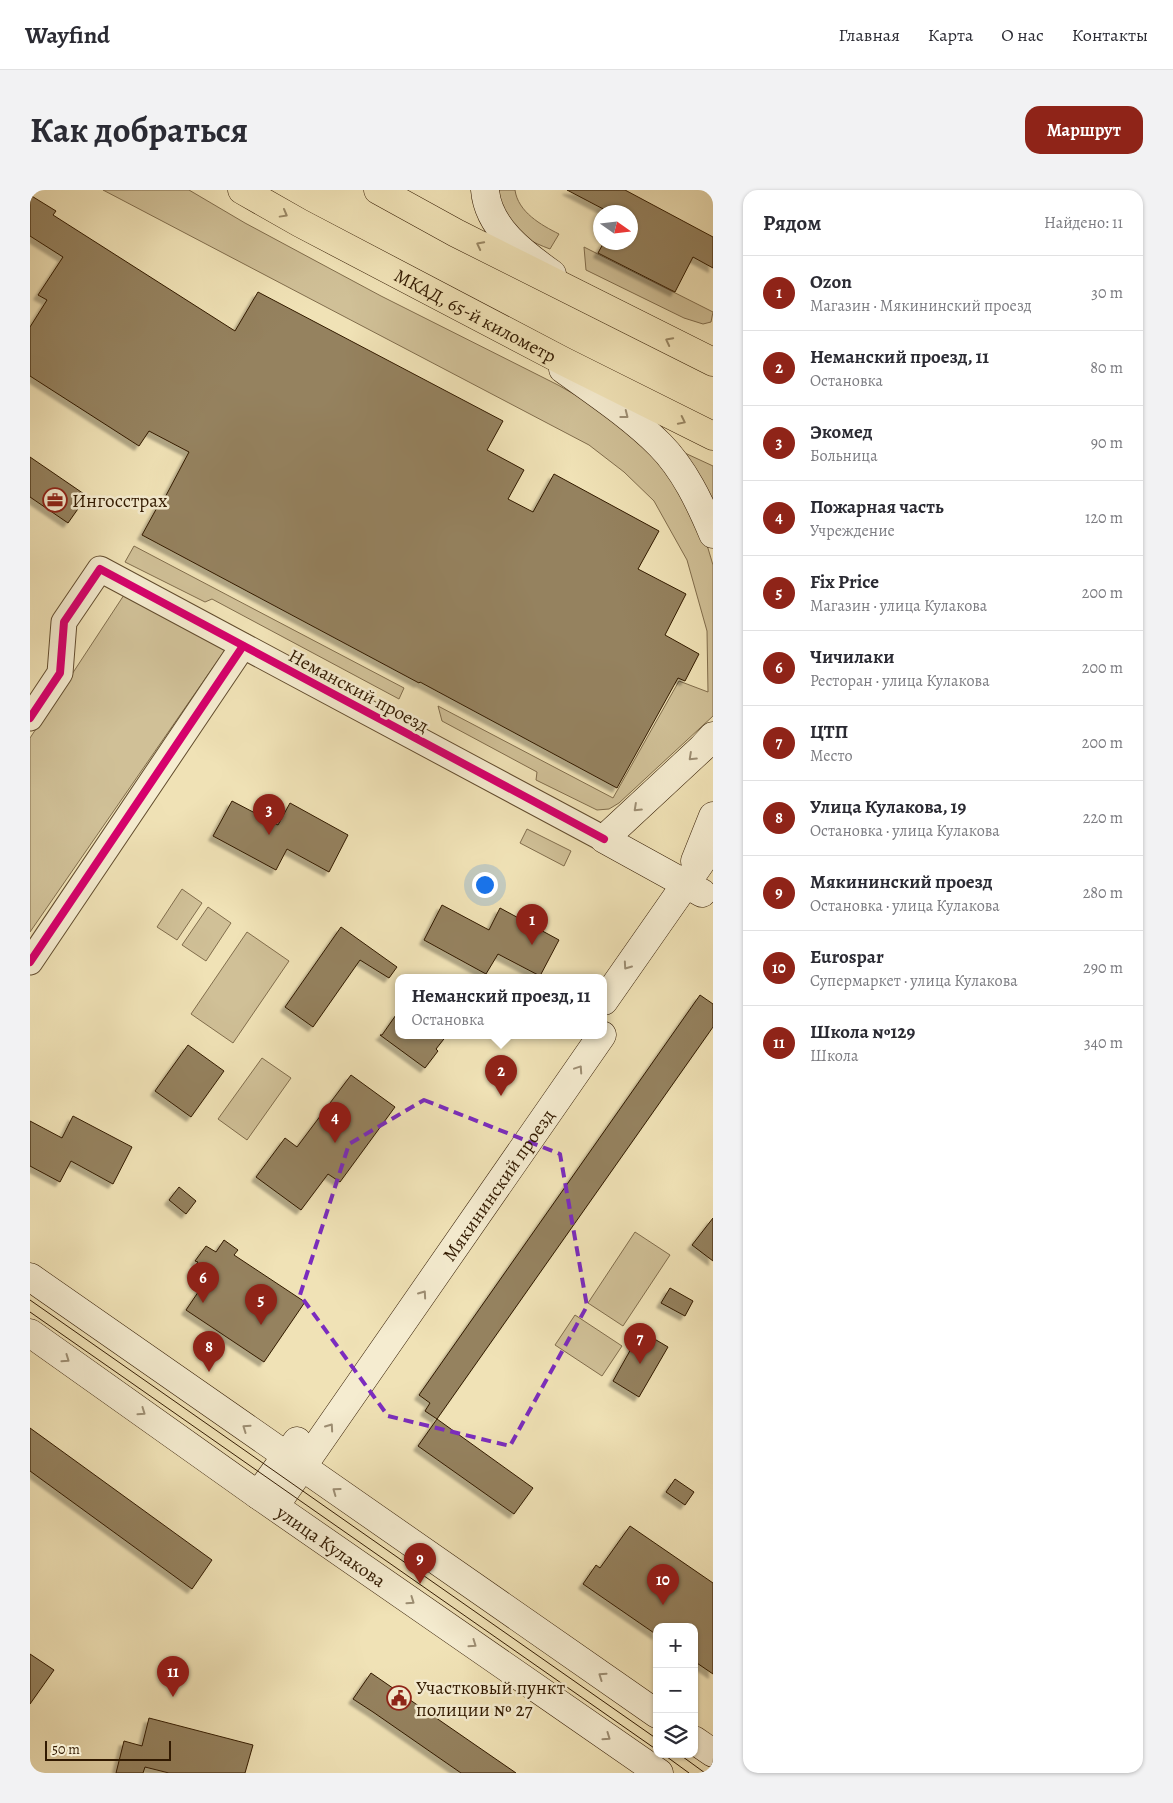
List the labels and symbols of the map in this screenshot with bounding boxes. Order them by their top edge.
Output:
north arrow [593,205,638,250]
one-way arrow [279,208,288,218]
one-way arrow [476,241,485,251]
street label: МКАД, 65-й километр [390,263,561,369]
one-way arrow [666,337,675,347]
one-way arrow [619,409,629,418]
one-way arrow [677,415,686,425]
office icon: Ингосстрах [42,487,68,513]
place label: Ингосстрах [72,488,168,514]
street label: Неманский проезд [284,643,433,739]
one-way arrow [689,751,698,760]
pin: 3 [253,794,285,835]
one-way arrow [634,802,643,811]
your location [472,872,498,898]
pin: 1 [516,904,548,945]
one-way arrow [624,961,633,970]
pin: 2 [485,1055,517,1096]
one-way arrow [573,1065,582,1075]
pin: 4 [319,1102,351,1143]
street label: Мякининский проезд [437,1104,561,1267]
pin: 6 [187,1262,219,1303]
pin: 5 [245,1284,277,1325]
one-way arrow [417,1290,426,1300]
pin: 7 [624,1323,656,1364]
pin: 8 [193,1331,225,1372]
one-way arrow [60,1353,70,1362]
one-way arrow [136,1406,145,1416]
one-way arrow [324,1423,333,1433]
one-way arrow [242,1425,251,1434]
one-way arrow [332,1488,342,1497]
street label: улица Кулакова [270,1499,391,1594]
pin: 9 [404,1543,436,1584]
pin: 10 [647,1564,679,1605]
one-way arrow [405,1595,415,1604]
one-way arrow [468,1638,477,1647]
pin: 11 [157,1656,189,1697]
one-way arrow [599,1673,608,1682]
place label: Участковый пункт полиции № 27 [416,1675,566,1723]
public building icon: Участковый пункт полиции № 27 [386,1685,412,1711]
one-way arrow [601,1731,611,1740]
scale bar [45,1738,171,1761]

